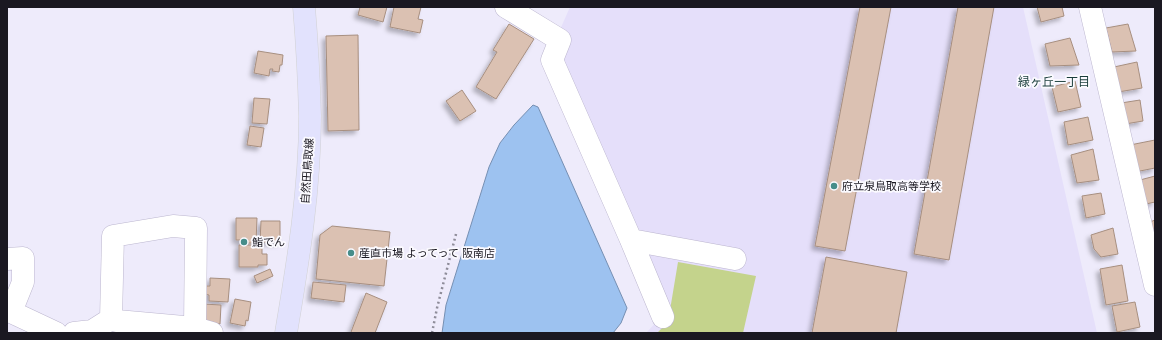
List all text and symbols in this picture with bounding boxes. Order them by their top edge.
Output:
district label: 緑ヶ丘一丁目 [1018,74,1090,89]
street label: 自然田鳥取線 [298,138,316,204]
place label: 府立泉鳥取高等学校 [842,179,941,193]
marker: 府立泉鳥取高等学校 [829,181,839,191]
place label: 鮨でん [252,235,285,249]
marker: 鮨でん [239,237,249,247]
place label: 産直市場 よってって 阪南店 [359,246,495,260]
marker: 産直市場 よってって 阪南店 [346,248,356,258]

